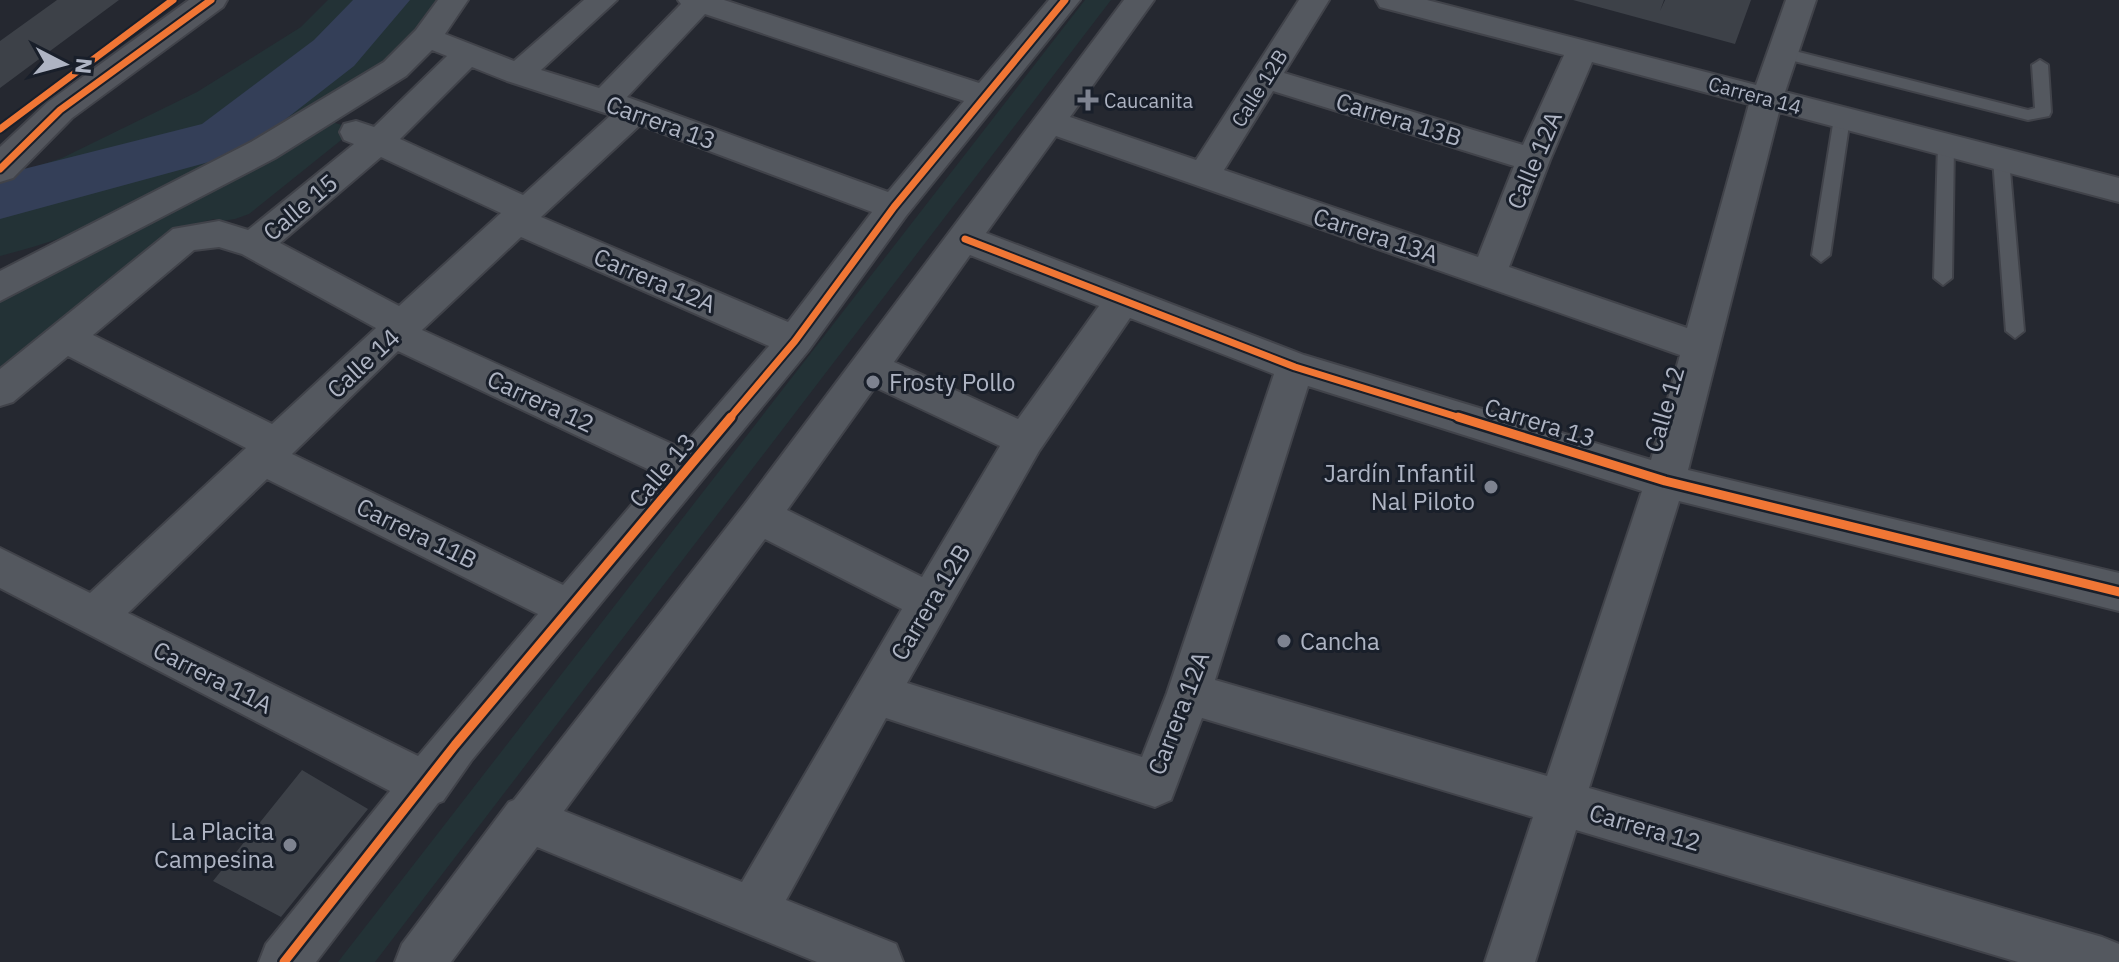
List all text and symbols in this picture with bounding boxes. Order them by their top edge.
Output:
north arrow [24,24,104,104]
street label: Calle 12B [1225,44,1293,132]
text: N [69,57,100,76]
street label: Carrera 14 [1705,70,1805,120]
street label: Carrera 13B [1332,85,1466,153]
street label: Carrera 13 [602,87,720,157]
place label: Caucanita [1104,87,1194,114]
marker: Caucanita [1079,91,1097,109]
street label: Calle 12A [1499,106,1569,214]
street label: Calle 15 [256,166,344,248]
street label: Carrera 13A [1309,200,1443,270]
street label: Carrera 12A [589,240,721,320]
street label: Calle 14 [320,321,406,405]
street label: Carrera 12 [482,362,600,440]
street label: Calle 12 [1636,362,1692,456]
place label: Frosty Pollo [889,366,1016,398]
marker: Frosty Pollo [864,373,882,391]
street label: Carrera 13 [1481,390,1599,454]
street label: Calle 13 [621,426,703,514]
place label: Jardín Infantil Nal Piloto [1324,457,1475,517]
marker: Jardín Infantil Nal Piloto [1482,478,1500,496]
street label: Carrera 11B [352,490,482,576]
street label: Carrera 12B [883,538,977,666]
place label: Cancha [1300,625,1380,657]
marker: Cancha [1275,632,1293,650]
street label: Carrera 11A [148,633,278,721]
street label: Carrera 12A [1140,647,1216,779]
street label: Carrera 12 [1586,796,1704,858]
place label: La Placita Campesina [154,815,274,875]
marker: La Placita Campesina [281,836,299,854]

